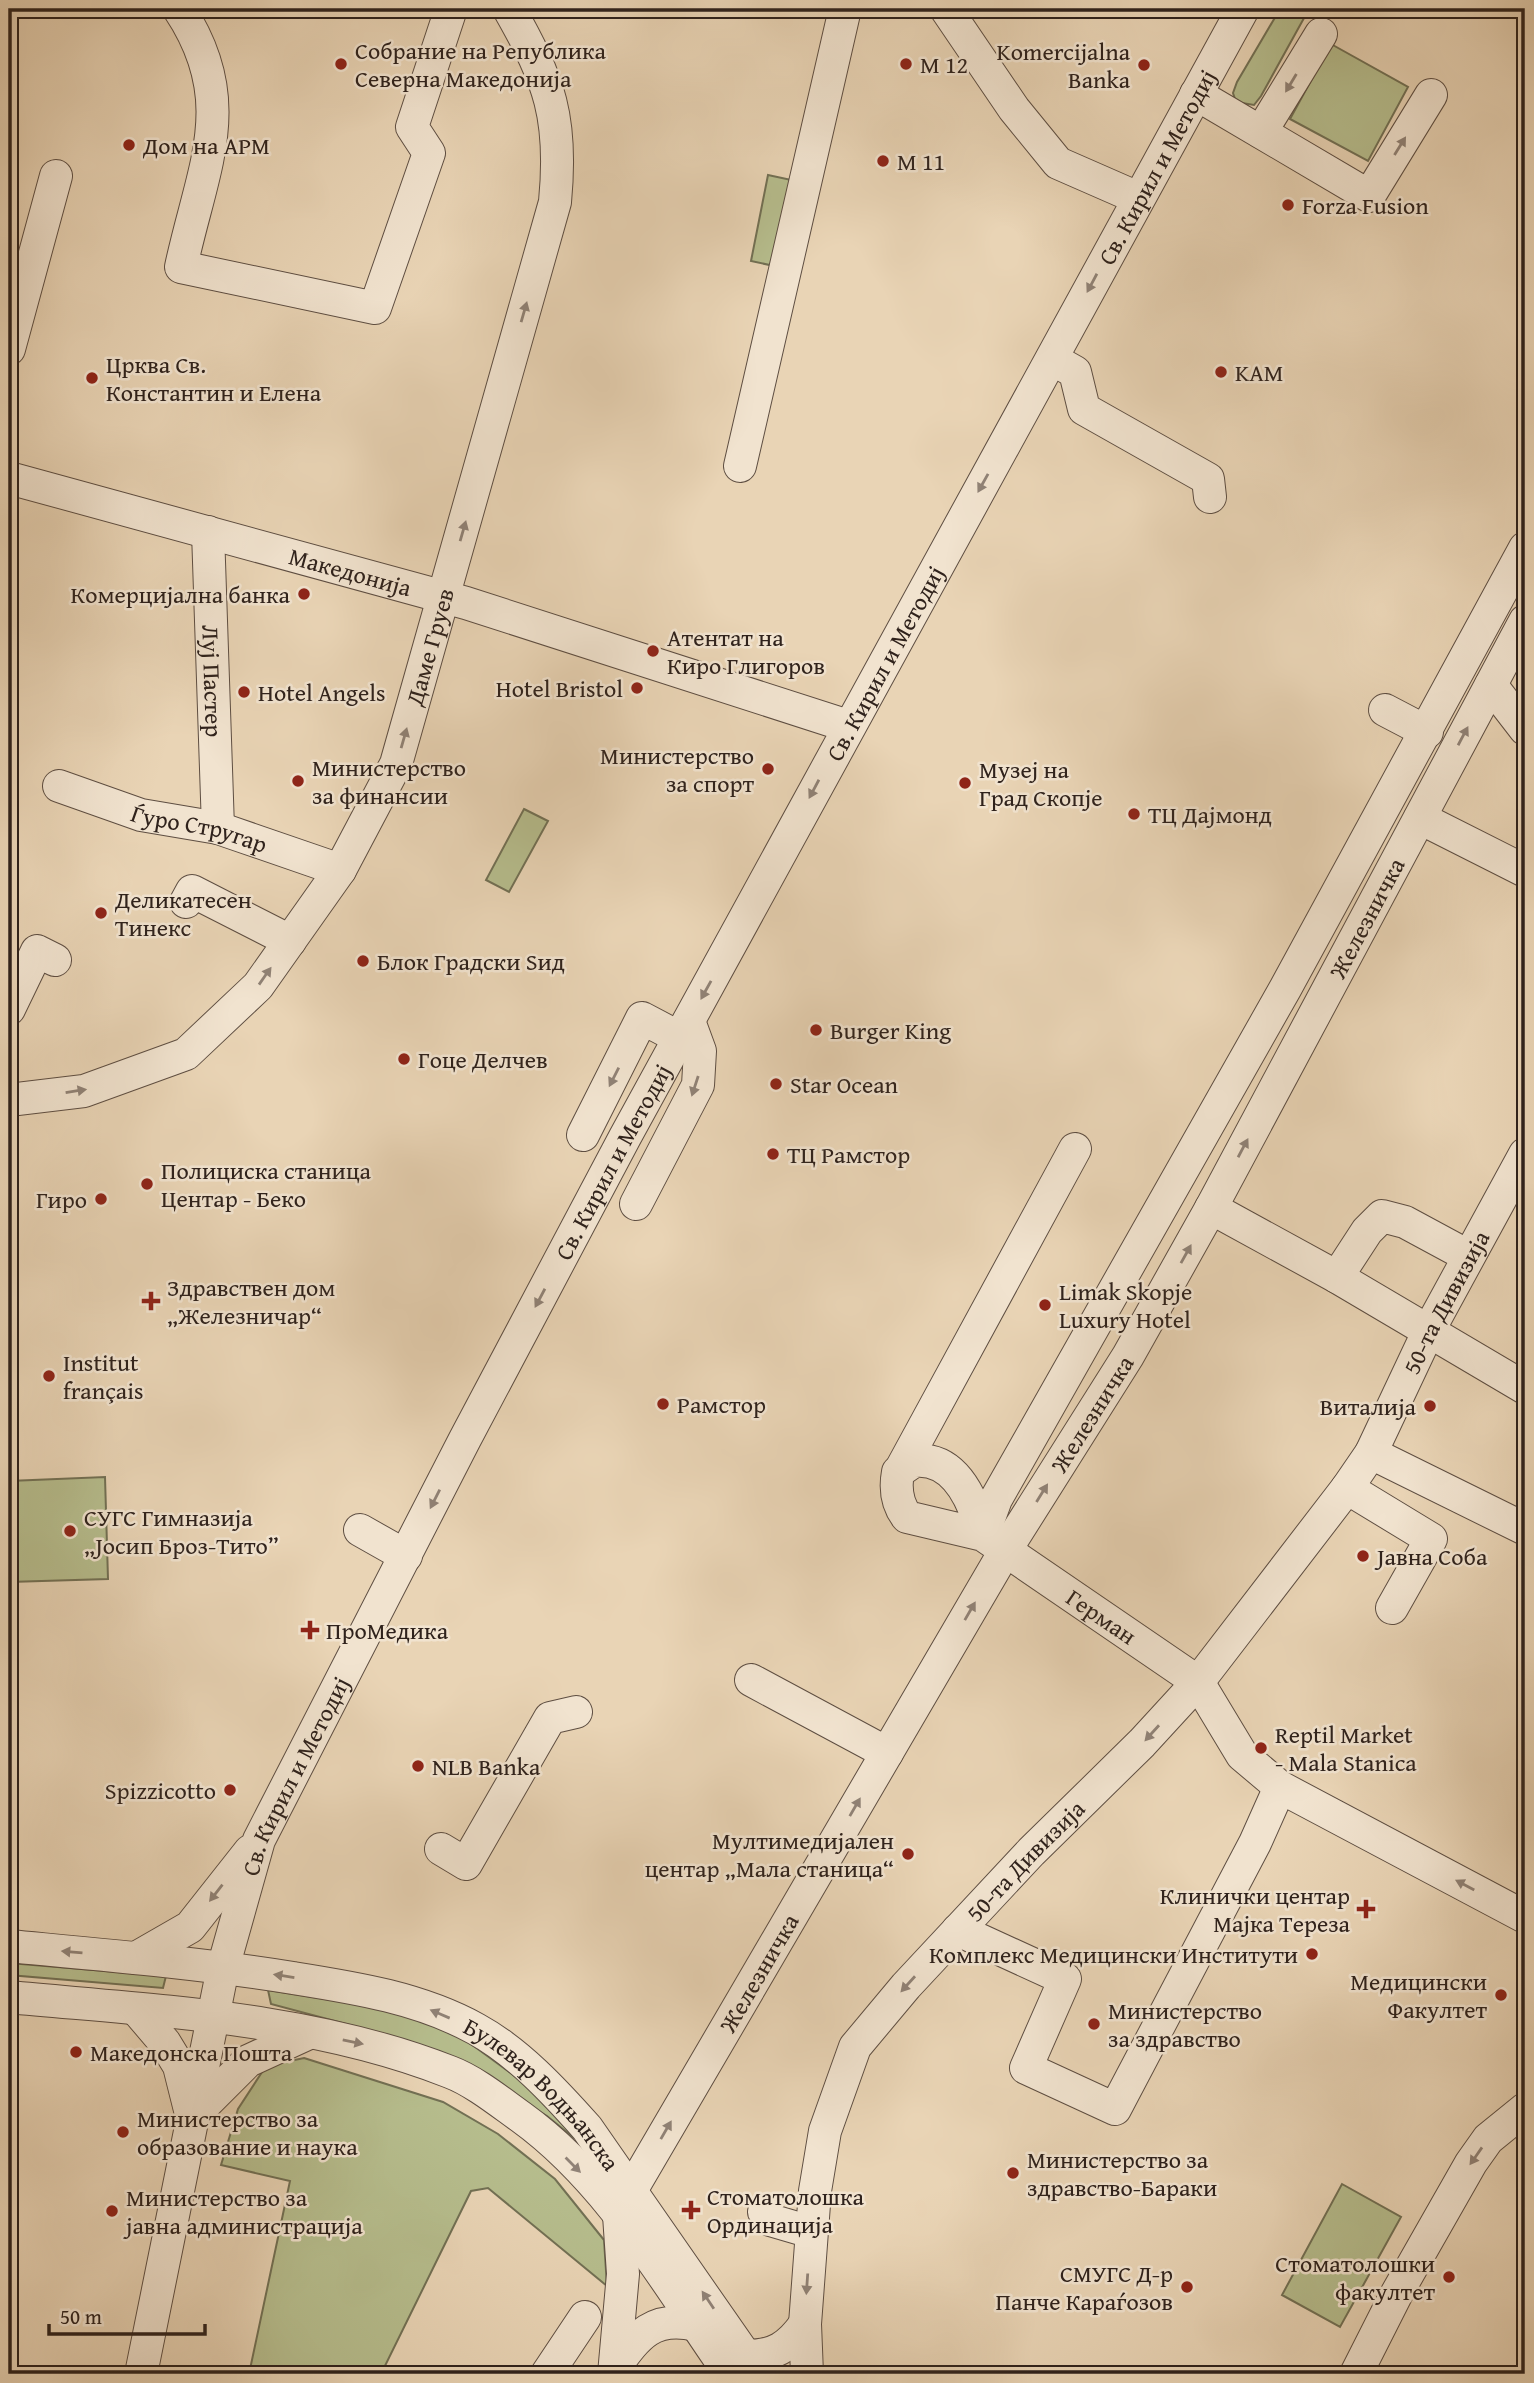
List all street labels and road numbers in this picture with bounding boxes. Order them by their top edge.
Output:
street label: Св. Кирил и Методиј [1089,63,1224,271]
street label: Македонија [285,538,416,605]
street label: Св. Кирил и Методиј [817,559,952,767]
street label: Даме Груев [396,584,462,710]
street label: Луј Пастер [194,624,232,738]
street label: Ѓуро Стругар [126,795,272,861]
street label: Железничка [1319,851,1413,985]
street label: Св. Кирил и Методиј [546,1057,679,1266]
street label: 50-та Дивизија [1393,1223,1498,1380]
street label: Железничка [1041,1348,1142,1480]
street label: Герман [1059,1580,1144,1653]
street label: Св. Кирил и Методиј [232,1670,358,1880]
street label: 50-та Дивизија [957,1791,1093,1929]
street label: Железничка [709,1906,807,2040]
street label: Булевар Водњанска [458,2008,629,2178]

